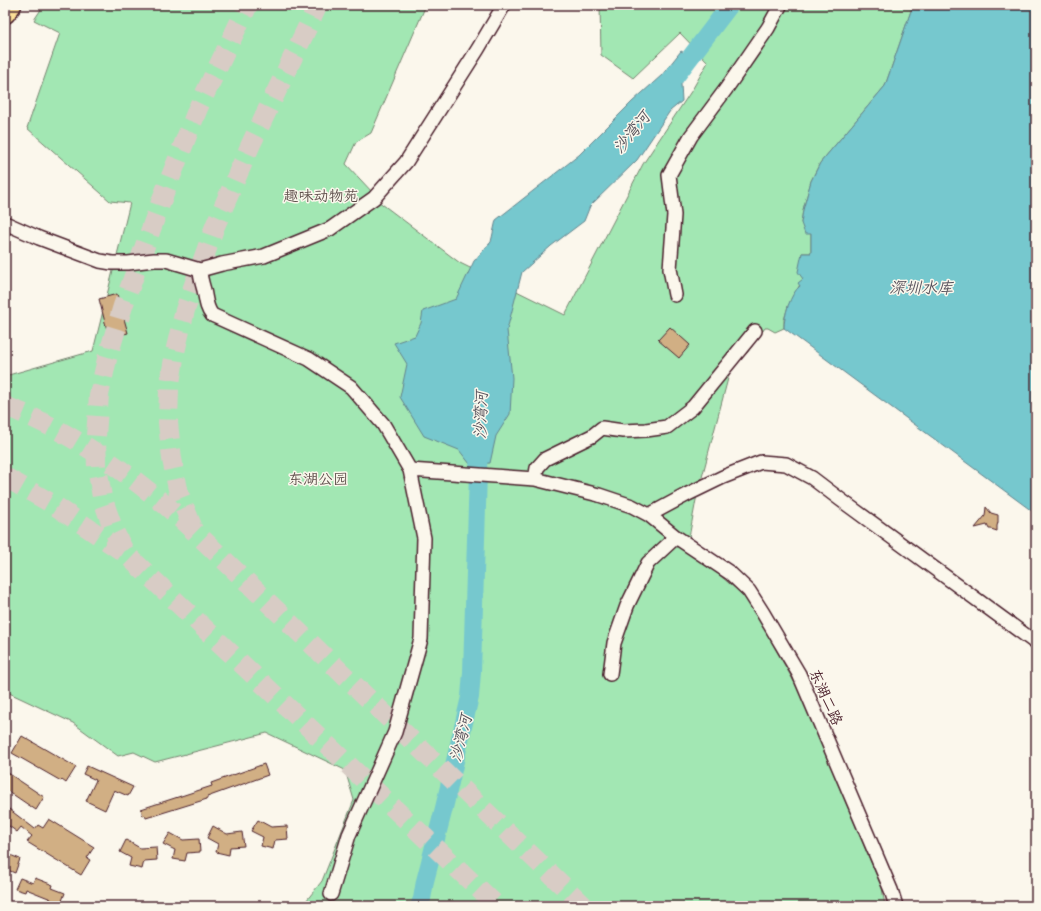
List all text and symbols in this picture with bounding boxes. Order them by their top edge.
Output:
water label: 沙湾河 [610,106,658,159]
park label: 趣味动物苑 [283,188,359,207]
water label: 深圳水库 [889,280,955,300]
water label: 沙湾河 [471,388,494,439]
park label: 东湖公园 [288,472,348,490]
street label: 东湖二路 [804,667,845,729]
water label: 沙湾河 [446,710,479,764]

